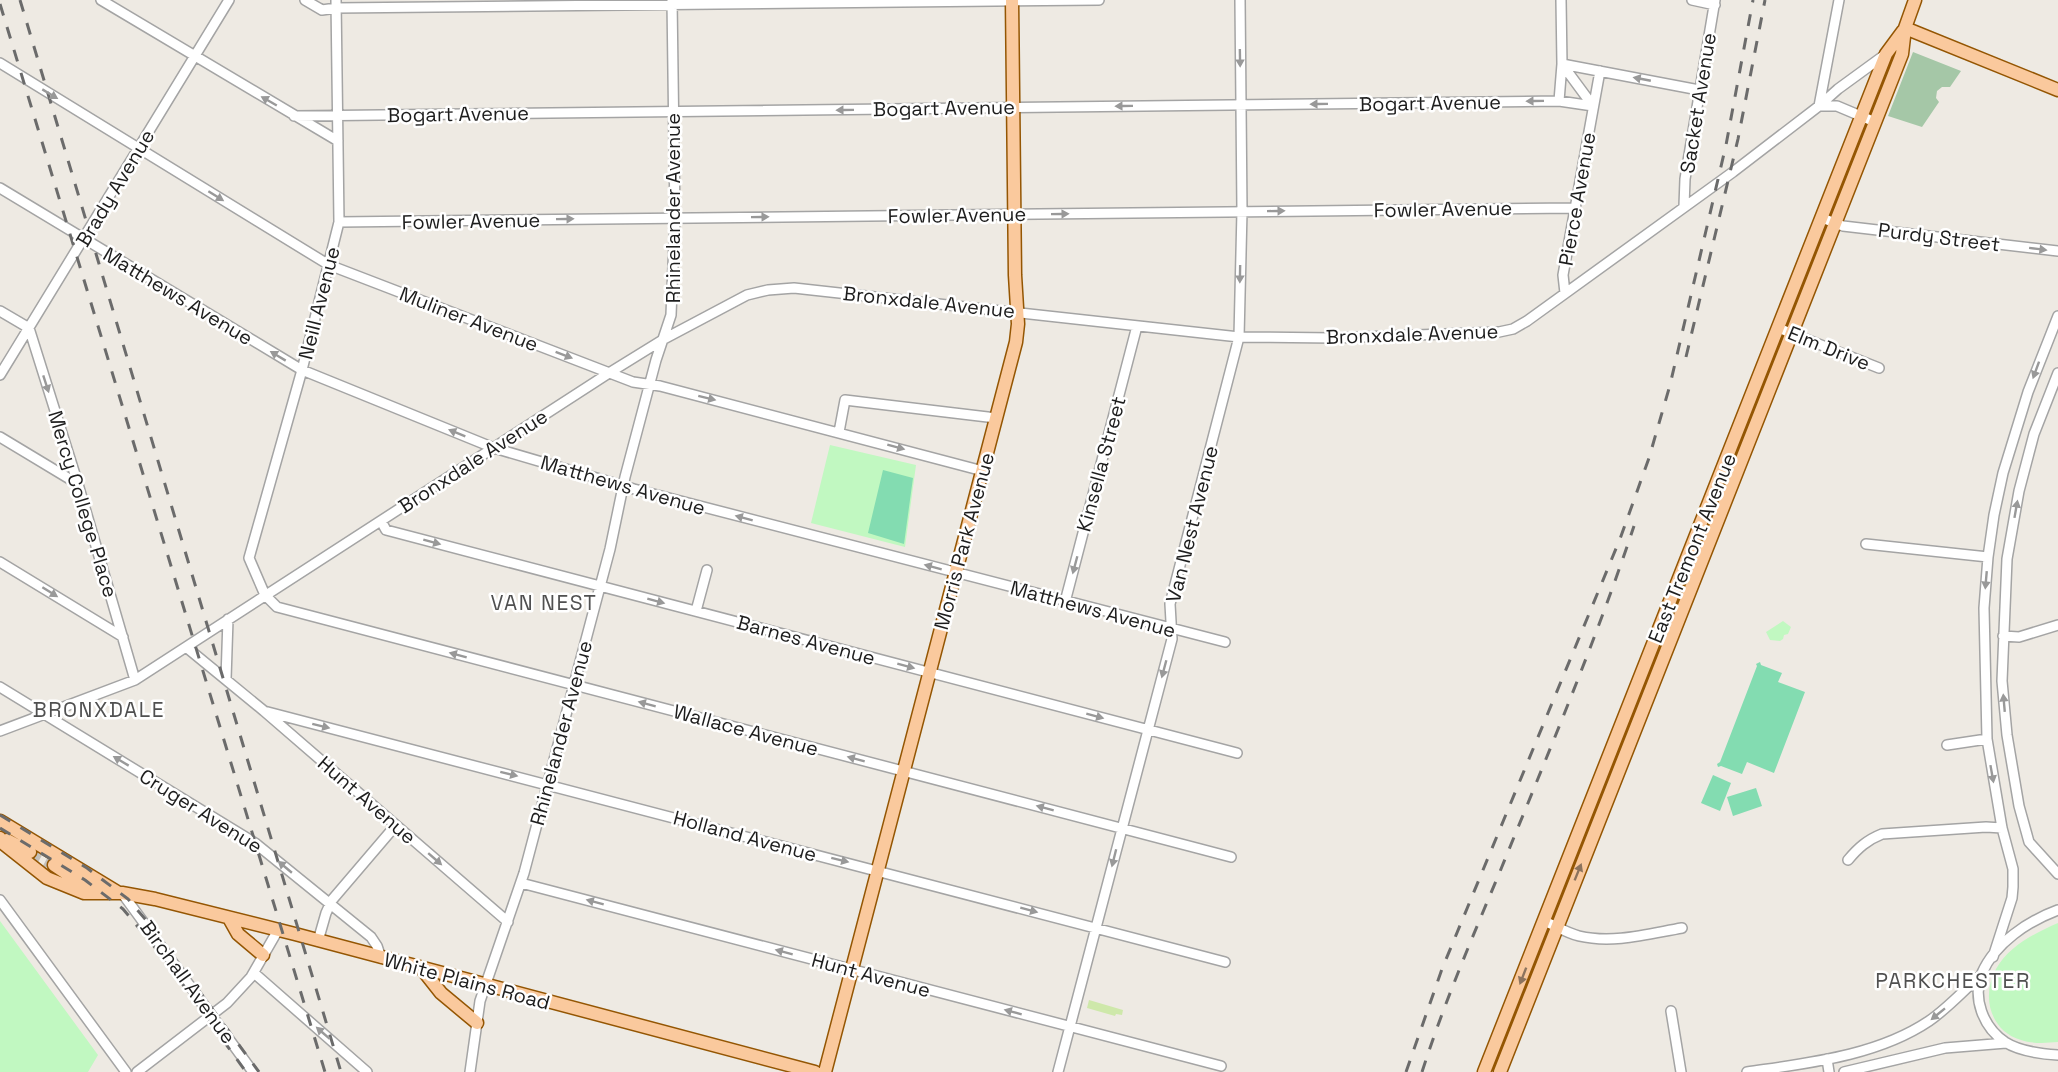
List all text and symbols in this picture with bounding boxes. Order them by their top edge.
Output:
street label: Sacket Avenue [1674,31,1722,175]
one-way arrow [1236,49,1245,68]
one-way arrow [1632,74,1651,83]
one-way arrow [42,88,58,99]
street label: Bogart Avenue [1359,89,1501,117]
street label: Bogart Avenue [873,94,1015,122]
one-way arrow [260,96,277,106]
one-way arrow [1526,96,1545,106]
one-way arrow [1310,99,1329,109]
street label: Bogart Avenue [387,100,529,128]
one-way arrow [1115,101,1134,111]
one-way arrow [836,105,855,114]
street label: Rhinelander Avenue [660,113,686,303]
street label: Brady Avenue [70,125,160,251]
street label: Pierce Avenue [1552,130,1602,268]
one-way arrow [208,190,224,201]
street label: Fowler Avenue [1373,195,1513,223]
street label: Fowler Avenue [887,201,1027,229]
one-way arrow [1267,206,1286,216]
street label: Fowler Avenue [401,207,541,235]
one-way arrow [1051,209,1070,218]
one-way arrow [751,212,770,222]
one-way arrow [556,215,575,224]
street label: Purdy Street [1876,217,2002,257]
street label: Matthews Avenue [98,241,258,351]
street label: Neill Avenue [292,244,346,362]
one-way arrow [2029,244,2048,254]
one-way arrow [1236,265,1245,284]
street label: Bronxdale Avenue [842,280,1016,324]
street label: Muliner Avenue [396,281,542,357]
street label: Bronxdale Avenue [1325,318,1499,350]
street label: Elm Drive [1784,320,1874,376]
one-way arrow [270,350,286,361]
one-way arrow [555,351,573,361]
one-way arrow [2031,361,2040,379]
one-way arrow [42,375,52,393]
street label: Kinsella Street [1070,393,1132,535]
one-way arrow [698,394,716,403]
street label: Bronxdale Avenue [393,403,553,519]
street label: Mercy College Place [42,407,124,601]
one-way arrow [447,428,465,438]
one-way arrow [887,443,905,453]
street label: Van Nest Avenue [1160,443,1224,605]
street label: Matthews Avenue [538,449,708,521]
street label: East Tremont Avenue [1642,449,1742,647]
street label: Morris Park Avenue [928,450,1000,632]
one-way arrow [2012,499,2021,518]
one-way arrow [735,512,753,522]
one-way arrow [424,538,442,547]
one-way arrow [1069,556,1079,574]
one-way arrow [924,562,942,572]
one-way arrow [1981,570,1991,589]
street label: Matthews Avenue [1007,574,1179,644]
one-way arrow [42,587,58,598]
district label: VAN NEST [491,589,597,616]
one-way arrow [647,596,666,606]
street label: Barnes Avenue [734,609,878,671]
street label: Rhinelander Avenue [524,638,598,828]
one-way arrow [449,650,468,660]
one-way arrow [1158,660,1168,678]
one-way arrow [897,662,915,672]
one-way arrow [1999,693,2009,712]
district label: BRONXDALE [33,696,165,723]
street label: Wallace Avenue [671,698,821,762]
one-way arrow [638,699,656,708]
one-way arrow [1085,711,1104,721]
one-way arrow [311,721,330,731]
street label: Hunt Avenue [312,750,422,850]
one-way arrow [847,754,865,763]
one-way arrow [113,756,129,767]
street label: Cruger Avenue [135,763,267,859]
one-way arrow [1988,765,1997,784]
one-way arrow [500,770,519,780]
one-way arrow [1036,803,1054,813]
street label: Holland Avenue [670,804,820,868]
one-way arrow [1109,849,1118,867]
one-way arrow [427,853,443,866]
one-way arrow [831,856,850,866]
one-way arrow [278,861,293,874]
one-way arrow [1574,863,1583,881]
one-way arrow [586,897,605,907]
one-way arrow [1020,906,1038,916]
street label: Birchall Avenue [134,915,242,1049]
street label: White Plains Road [381,946,553,1016]
one-way arrow [775,946,793,956]
street label: Hunt Avenue [809,947,933,1003]
one-way arrow [1518,967,1527,985]
district label: PARKCHESTER [1875,967,2031,994]
one-way arrow [1004,1007,1022,1016]
one-way arrow [1930,1007,1946,1020]
one-way arrow [316,1027,331,1040]

